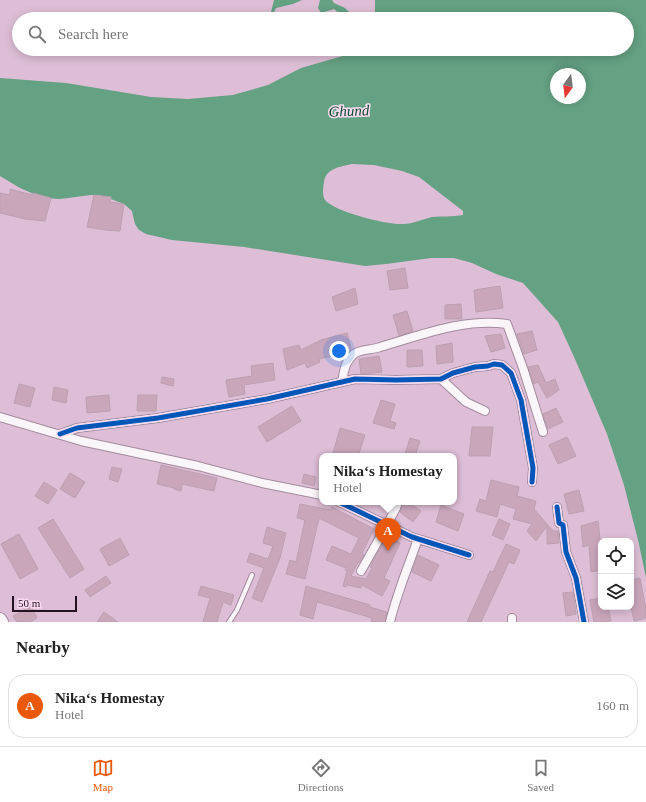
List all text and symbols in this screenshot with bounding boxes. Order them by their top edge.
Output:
search box [12,12,634,56]
icon: search [26,23,48,45]
text: Search here [58,26,128,42]
north arrow [550,68,586,104]
water label: Ghund [328,102,370,120]
your location [329,341,349,361]
popup [319,453,457,505]
text: Nika‘s Homestay [333,463,443,479]
text: Hotel [333,480,362,495]
pin: A [375,518,401,551]
map controls [598,538,634,610]
button: locate [598,538,634,574]
button: layers [598,574,634,610]
scale bar [12,594,77,613]
text: 50 m [18,597,40,609]
text: Nearby [16,638,70,657]
text: Nika‘s Homestay [55,690,165,706]
text: A [25,698,35,713]
text: 160 m [596,698,629,713]
text: Hotel [55,707,84,722]
tab: Map [92,757,114,793]
tab: Directions [298,757,343,793]
tab: Saved [527,757,554,793]

